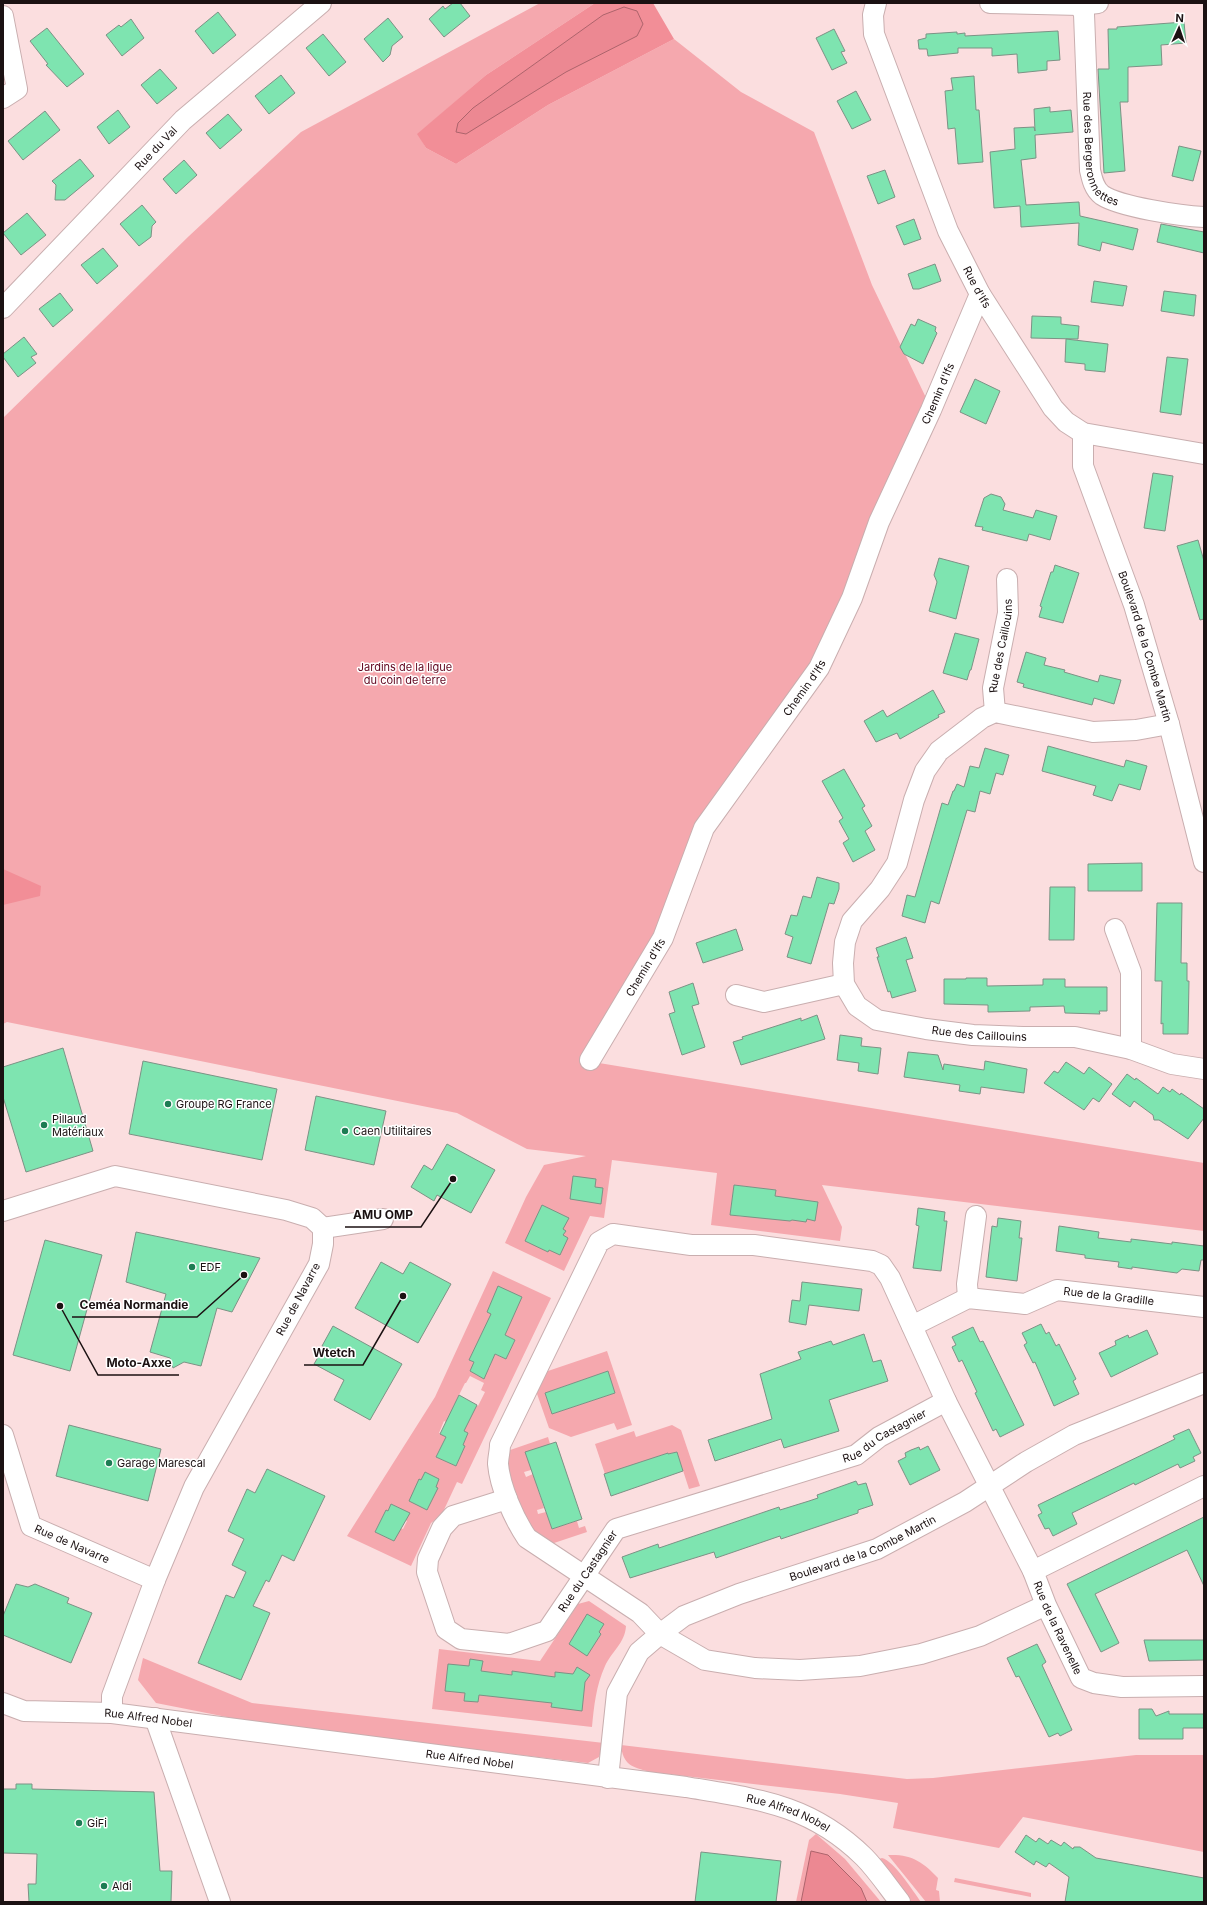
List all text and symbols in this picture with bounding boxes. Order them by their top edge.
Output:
north arrow [1159,8,1199,48]
text: N [1175,11,1184,25]
street label: Rue des Bergeronnettes [1080,91,1121,209]
street label: Rue du Val [132,124,180,173]
street label: Rue d'Ifs [960,264,994,311]
street label: Chemin d'Ifs [918,360,957,426]
street label: Boulevard de la Combe Martin [1115,569,1175,724]
street label: Rue des Caillouins [986,598,1015,693]
street label: Chemin d'Ifs [780,657,829,719]
park label: Jardins de la ligue du coin de terre [358,660,452,687]
street label: Chemin d'Ifs [623,935,668,999]
street label: Rue des Caillouins [931,1023,1027,1044]
place label: Groupe RG France [176,1097,272,1111]
marker: Groupe RG France [163,1099,173,1109]
place label: Pillaud Matériaux [52,1112,104,1139]
marker: Pillaud Matériaux [39,1120,49,1130]
place label: Caen Utilitaires [353,1124,432,1138]
marker: Caen Utilitaires [340,1126,350,1136]
callout: AMU OMP [345,1203,421,1227]
text: AMU OMP [353,1207,413,1222]
place label: EDF [200,1260,221,1274]
street label: Rue de Navarre [273,1260,323,1338]
marker: EDF [187,1262,197,1272]
street label: Rue de la Gradille [1063,1284,1155,1308]
callout: Ceméa Normandie [72,1293,197,1317]
text: Ceméa Normandie [80,1297,188,1312]
callout: Wtetch [304,1341,363,1365]
text: Wtetch [313,1345,355,1360]
callout: Moto-Axxe [98,1351,179,1375]
text: Moto-Axxe [106,1355,172,1370]
street label: Rue du Castagnier [841,1406,929,1466]
place label: Garage Marescal [117,1456,205,1470]
marker: Garage Marescal [104,1458,114,1468]
street label: Boulevard de la Combe Martin [788,1512,938,1584]
street label: Rue de Navarre [32,1521,112,1566]
street label: Rue du Castagnier [555,1527,620,1615]
street label: Rue de la Ravenelle [1030,1579,1085,1677]
street label: Rue Alfred Nobel [104,1706,193,1730]
street label: Rue Alfred Nobel [425,1746,514,1772]
street label: Rue Alfred Nobel [745,1791,833,1835]
place label: GiFi [87,1816,107,1830]
marker: GiFi [74,1818,84,1828]
place label: Aldi [112,1879,132,1893]
marker: Aldi [99,1881,109,1891]

